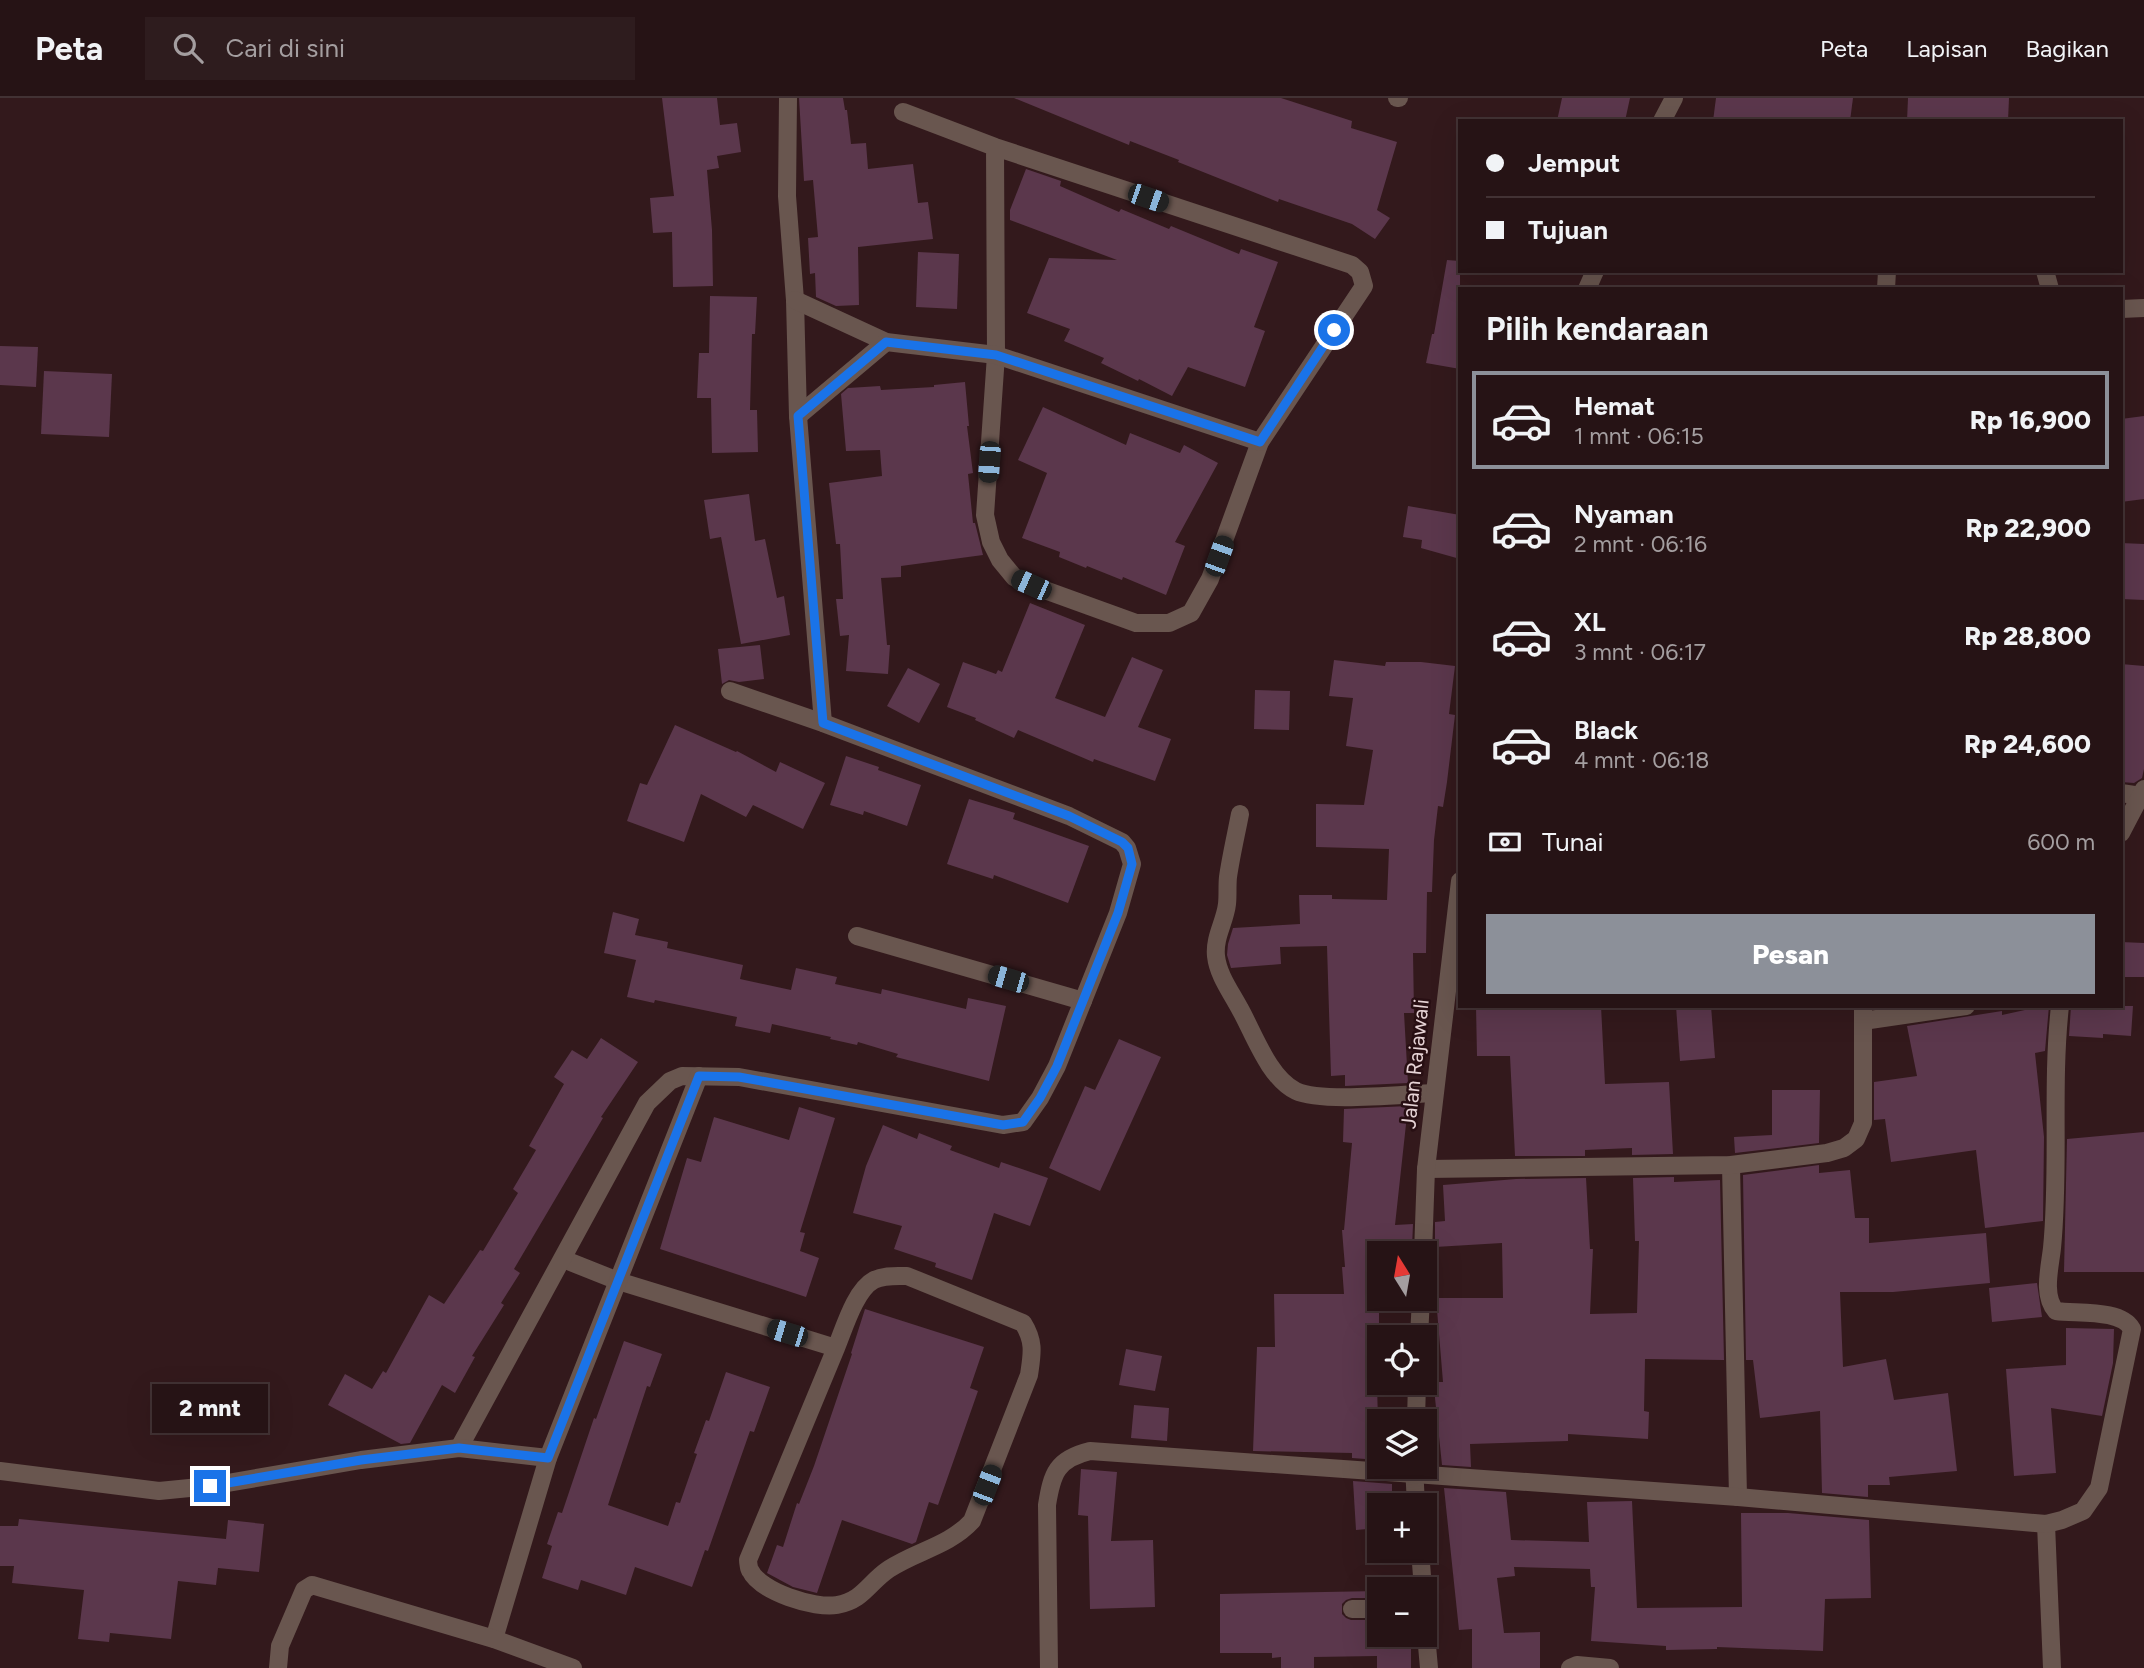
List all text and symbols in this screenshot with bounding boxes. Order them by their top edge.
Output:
search box [145,17,635,80]
text: Peta [35,29,103,68]
icon: search [169,29,207,67]
text: Cari di sini [225,32,345,64]
text: Peta [1820,34,1868,63]
text: Lapisan [1906,34,1987,63]
text: Bagikan [2025,34,2109,63]
text: Jemput [1528,147,1620,179]
car [1125,181,1172,215]
text: Tujuan [1528,214,1608,246]
text: Pilih kendaraan [1486,310,1709,348]
route start [1318,314,1350,346]
icon: car [1490,389,1553,452]
text: Hemat [1574,390,1655,422]
text: Rp 16,900 [1970,404,2091,436]
text: 1 mnt · 06:15 [1574,422,1704,450]
car [978,440,1001,484]
icon: car [1490,497,1553,560]
text: Nyaman [1574,498,1674,530]
text: Rp 22,900 [1965,512,2091,544]
text: 2 mnt · 06:16 [1574,530,1707,558]
car [1202,533,1237,579]
car [1008,567,1055,603]
icon: car [1490,605,1553,668]
text: XL [1574,606,1606,638]
text: Rp 28,800 [1964,620,2091,652]
text: 3 mnt · 06:17 [1574,638,1706,666]
icon: car [1490,713,1553,776]
text: Black [1574,714,1638,746]
text: Rp 24,600 [1964,728,2091,760]
text: 4 mnt · 06:18 [1574,746,1709,774]
icon: cash [1486,823,1524,861]
text: Tunai [1542,826,1603,858]
text: 600 m [2027,828,2095,856]
button: Pesan [1486,914,2095,994]
car [985,963,1032,995]
street label: Jalan Rajawali [1395,998,1434,1130]
north arrow [1367,1241,1437,1311]
map controls [1367,1241,1437,1647]
car [764,1317,811,1349]
button: locate [1367,1325,1437,1395]
callout: 2 mnt [152,1384,268,1434]
text: 2 mnt [179,1394,241,1422]
button: layers [1367,1409,1437,1479]
car [970,1462,1005,1508]
route end [194,1470,226,1502]
button: + [1367,1493,1437,1563]
button: − [1367,1577,1437,1647]

